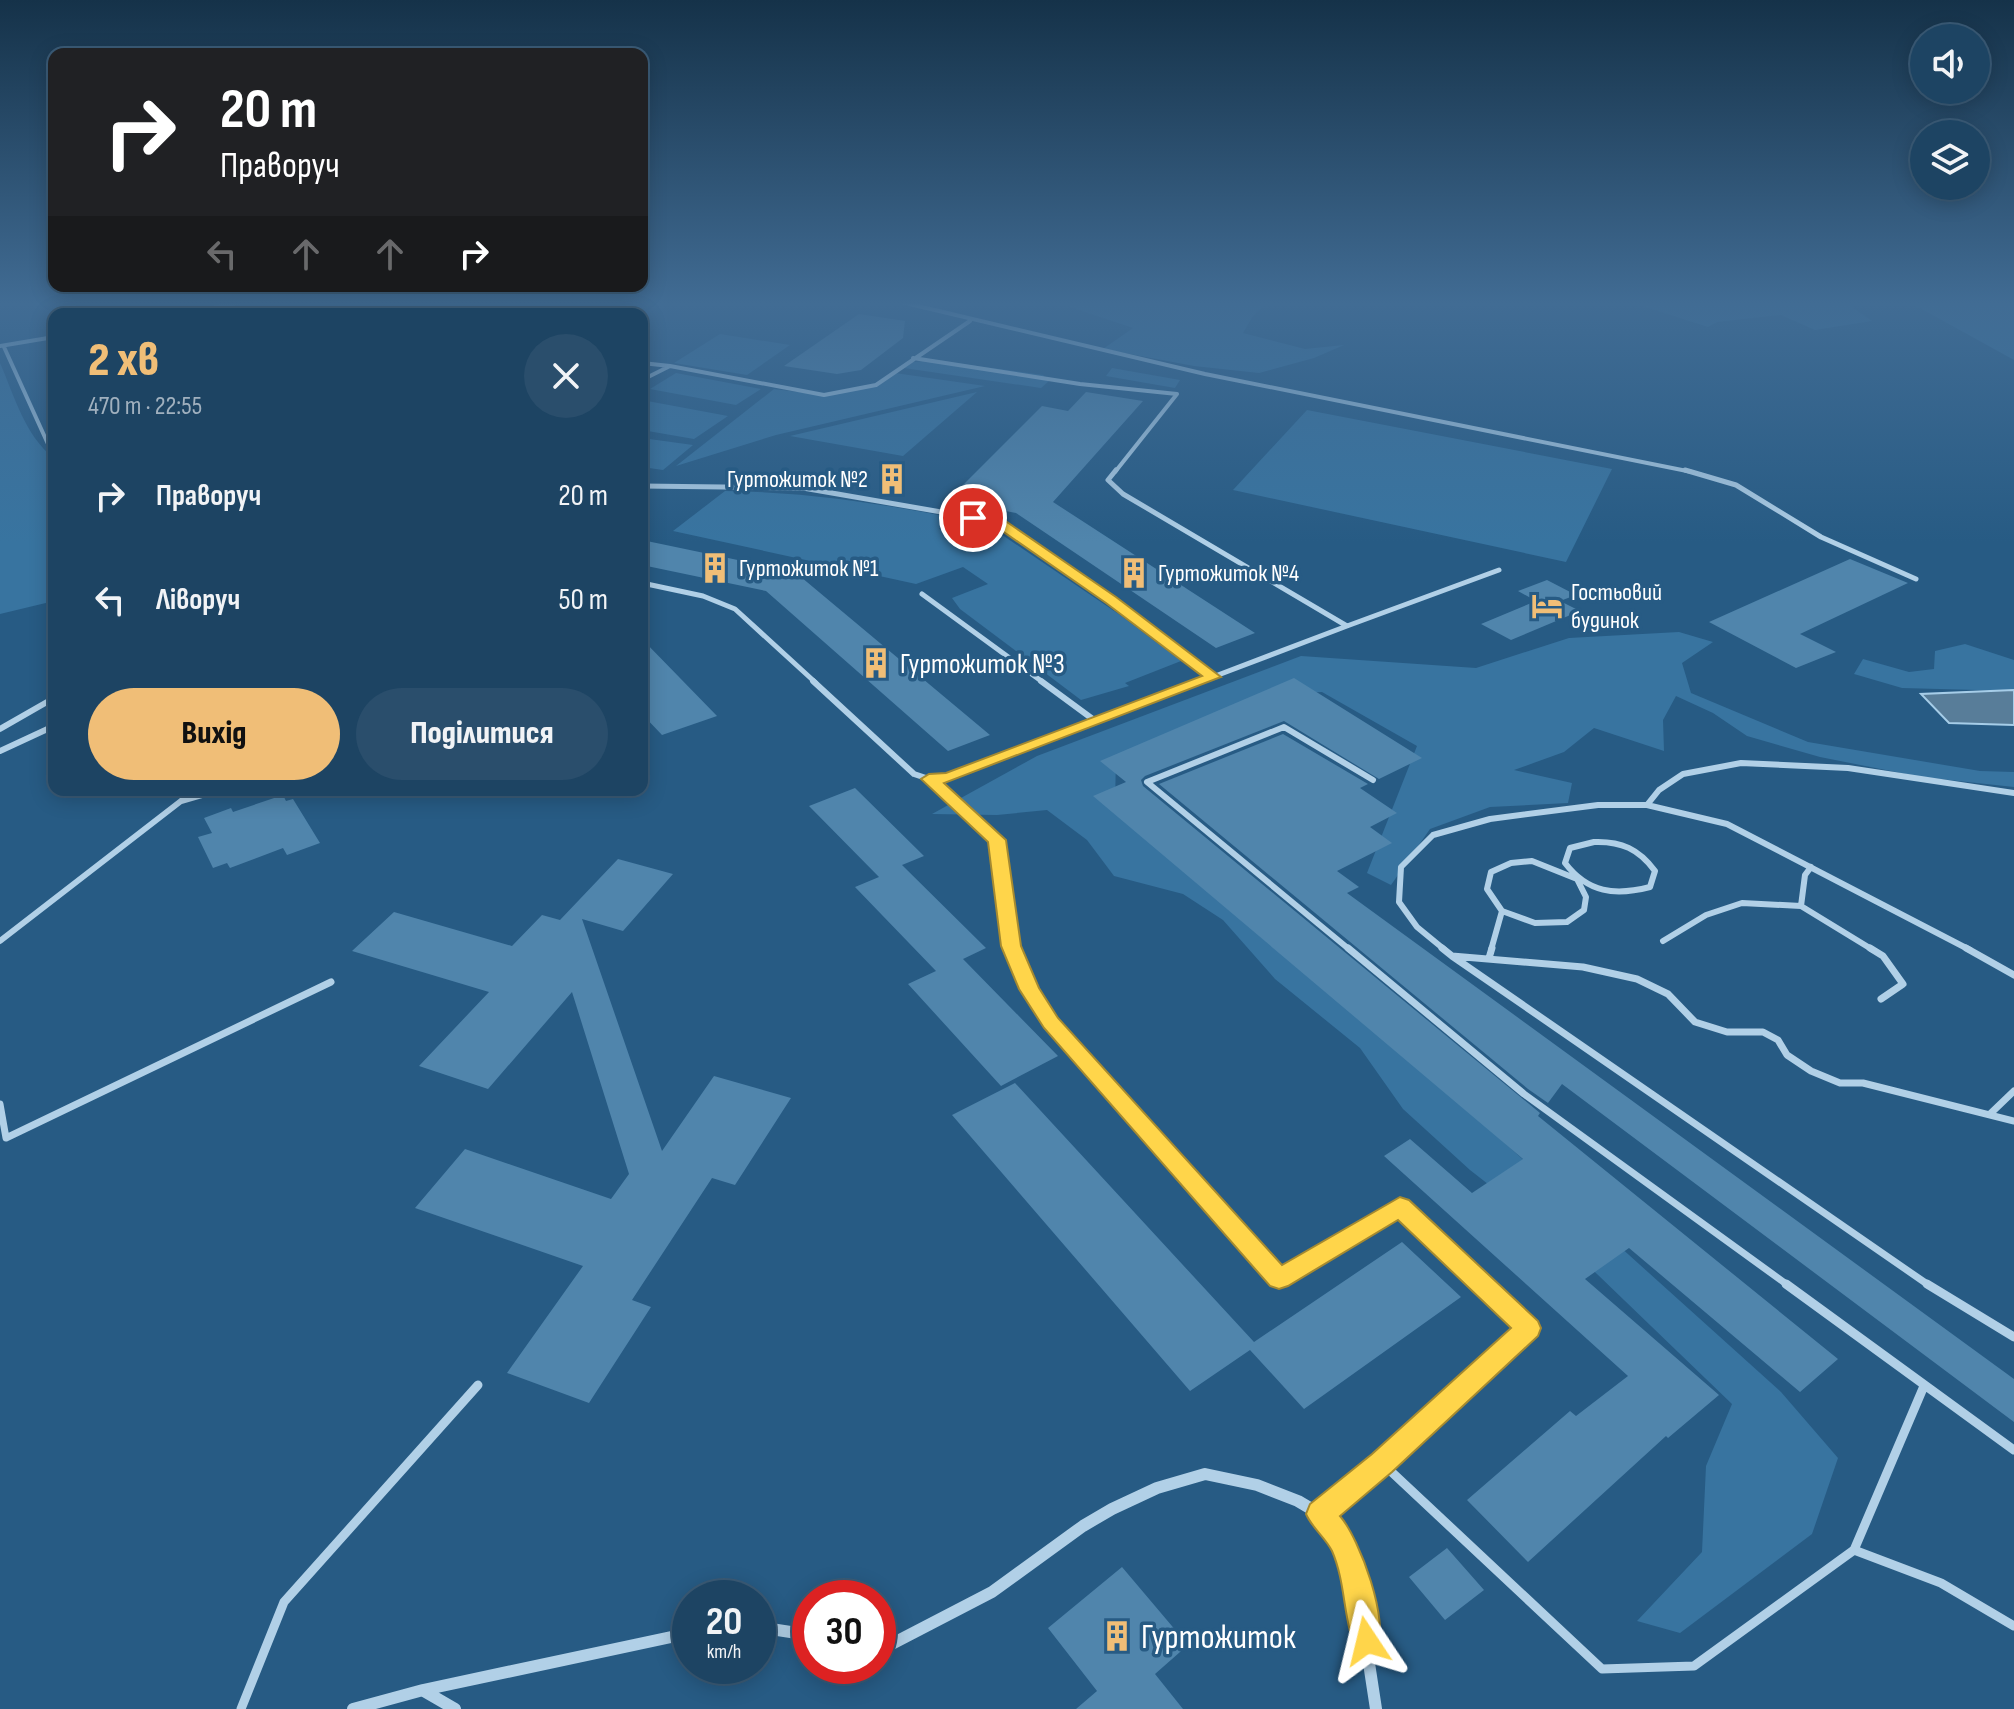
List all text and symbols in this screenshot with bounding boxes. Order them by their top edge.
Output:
map controls [1910,24,1990,200]
button: sound [1910,24,1990,104]
text: 20 m [220,77,317,144]
icon: right [88,80,192,184]
button: layers [1910,120,1990,200]
text: Праворуч [220,145,340,188]
icon: left [200,232,244,276]
icon: ahead [284,232,328,276]
icon: ahead [368,232,412,276]
icon: right [452,232,496,276]
text: 2 хв [88,332,159,389]
button: close [524,334,608,418]
text: 470 m · 22:55 [88,391,202,422]
building icon: Гуртожиток №2 [875,462,909,496]
place label: Гуртожиток №2 [727,465,868,494]
icon: right [88,474,132,518]
text: Праворуч [156,478,261,514]
text: 20 m [558,478,608,514]
pin [939,484,1007,552]
icon: arrive [951,496,995,540]
building icon: Гуртожиток №1 [698,551,732,585]
place label: Гуртожиток №1 [739,554,879,583]
building icon: Гуртожиток №4 [1117,556,1151,590]
place label: Гуртожиток №4 [1158,559,1299,588]
icon: left [88,578,132,622]
place label: Гостьовий будинок [1571,578,1662,635]
text: Ліворуч [156,582,240,618]
text: 50 m [559,582,608,618]
hotel icon: Гостьовий будинок [1530,589,1564,623]
building icon: Гуртожиток №3 [859,646,893,680]
place label: Гуртожиток №3 [900,648,1065,681]
button: Вихід [88,688,340,780]
button: Поділитися [356,688,608,780]
speed limit sign: 30 [792,1580,896,1684]
text: 20 [706,1598,742,1646]
position arrow [1325,1599,1409,1683]
place label: Гуртожиток [1141,1617,1296,1658]
building icon: Гуртожиток [1100,1619,1134,1653]
text: km/h [707,1640,741,1664]

